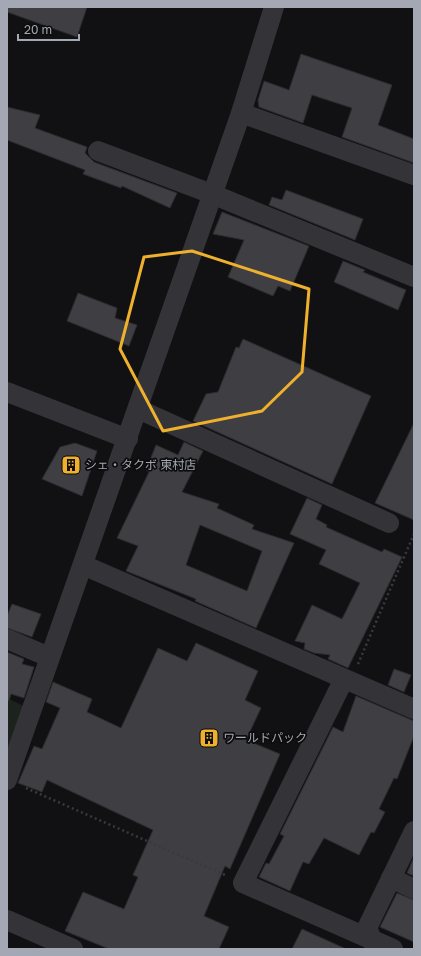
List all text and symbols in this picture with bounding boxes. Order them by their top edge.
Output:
scale bar [18,16,79,42]
text: 20 m [24,22,52,37]
building icon: シェ・タクボ 東村店 [60,454,82,476]
place label: シェ・タクボ 東村店 [85,457,196,472]
building icon: ワールドパック [198,727,220,749]
place label: ワールドパック [223,730,307,745]

